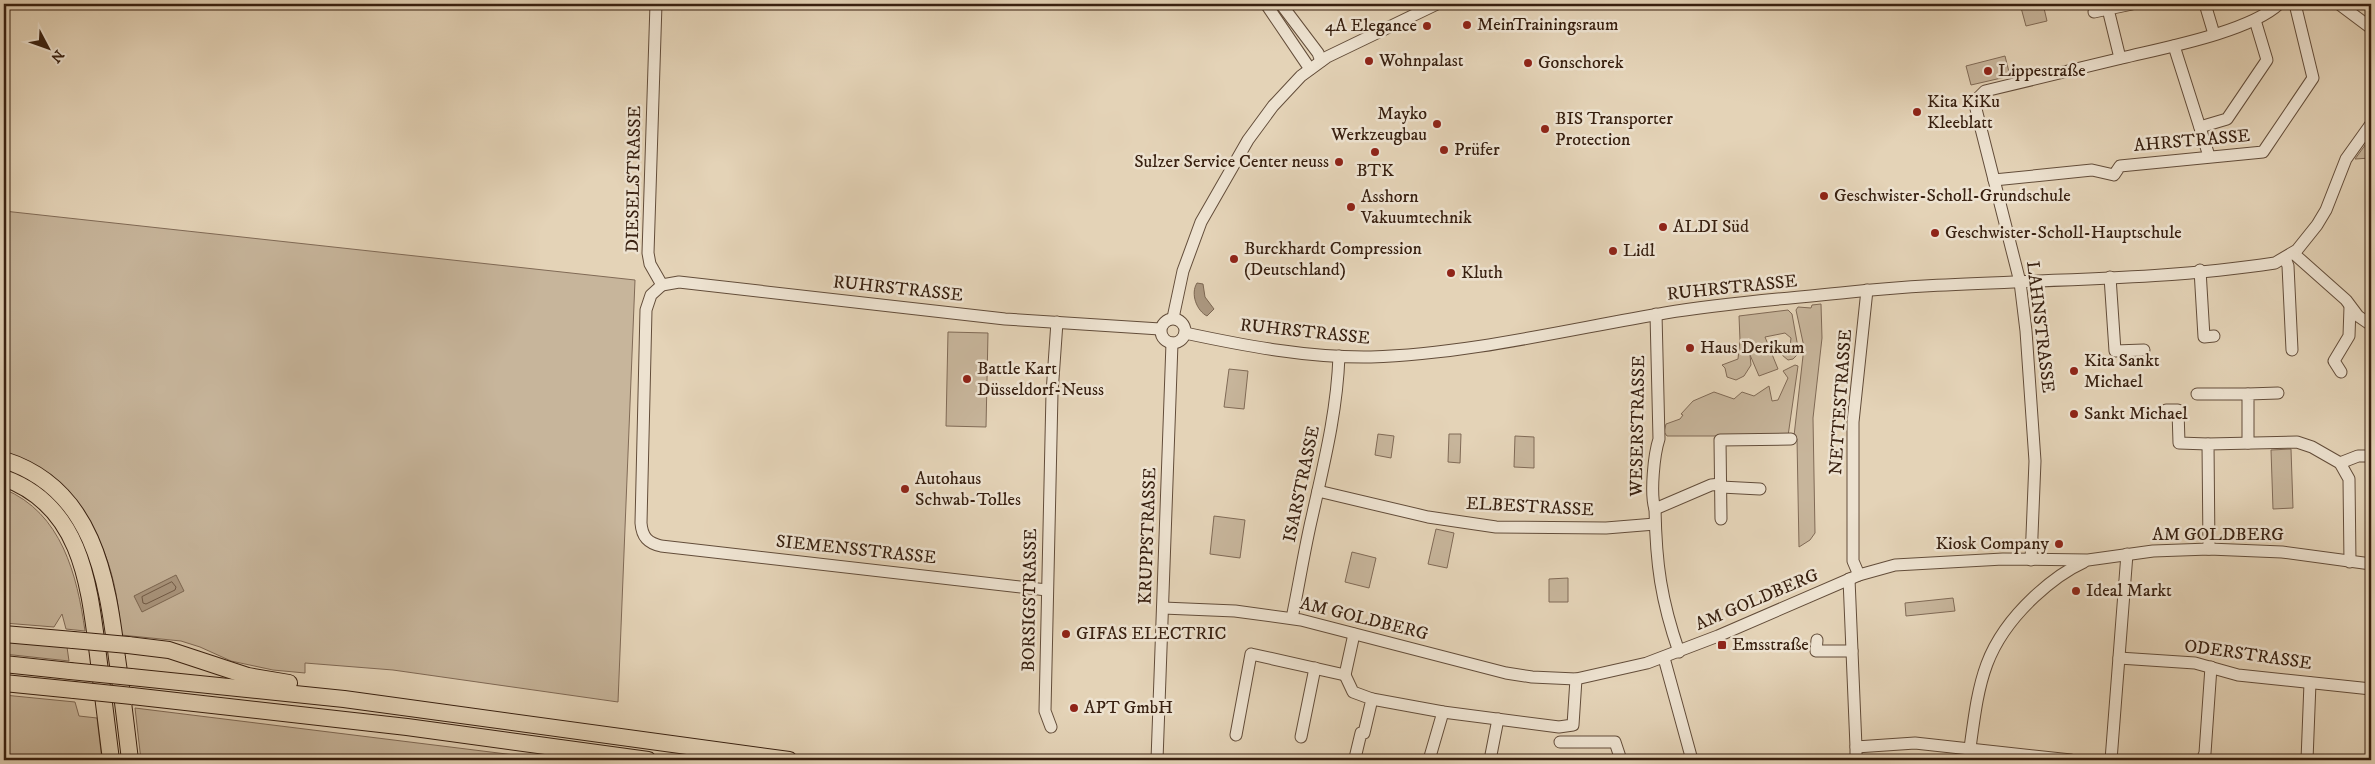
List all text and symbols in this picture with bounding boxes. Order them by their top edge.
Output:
place label: MeinTrainingsraum [1477,14,1619,36]
place label: 4A Elegance [1325,15,1417,37]
marker: MeinTrainingsraum [1461,19,1473,31]
marker: 4A Elegance [1421,20,1433,32]
north arrow [22,22,72,72]
text: N [46,46,68,66]
place label: Wohnpalast [1378,50,1464,72]
place label: Gonschorek [1538,52,1624,74]
marker: Wohnpalast [1363,55,1375,67]
marker: Gonschorek [1522,57,1534,69]
place label: Lippestraße [1998,60,2086,82]
marker: Lippestraße [1982,65,1994,77]
place label: Kita KiKu Kleeblatt [1927,91,2000,134]
place label: Mayko Werkzeugbau [1330,103,1427,146]
street label: DIESELSTRASSE [622,105,646,253]
marker: Kita KiKu Kleeblatt [1911,106,1923,118]
place label: BIS Transporter Protection [1555,108,1673,151]
marker: Mayko Werkzeugbau [1431,118,1443,130]
marker: BIS Transporter Protection [1539,123,1551,135]
street label: AHRSTRASSE [2133,125,2251,157]
place label: Prüfer [1454,139,1500,161]
marker: Prüfer [1438,144,1450,156]
marker: BTK [1369,146,1381,158]
place label: Sulzer Service Center neuss [1134,151,1329,173]
marker: Sulzer Service Center neuss [1333,156,1345,168]
place label: BTK [1356,160,1394,182]
place label: Geschwister-Scholl-Grundschule [1834,185,2071,207]
place label: Asshorn Vakuumtechnik [1360,186,1472,229]
marker: Geschwister-Scholl-Grundschule [1818,190,1830,202]
marker: Asshorn Vakuumtechnik [1345,201,1357,213]
place label: ALDI Süd [1673,216,1749,238]
marker: ALDI Süd [1657,221,1669,233]
place label: Geschwister-Scholl-Hauptschule [1945,222,2182,244]
marker: Geschwister-Scholl-Hauptschule [1929,227,1941,239]
place label: Burckhardt Compression (Deutschland) [1244,238,1423,281]
place label: Lidl [1623,240,1656,262]
marker: Lidl [1607,245,1619,257]
marker: Burckhardt Compression (Deutschland) [1228,253,1240,265]
street label: LAHNSTRASSE [2021,260,2059,394]
place label: Kluth [1461,262,1503,284]
marker: Kluth [1445,267,1457,279]
street label: RUHRSTRASSE [1666,270,1798,306]
street label: RUHRSTRASSE [832,271,964,307]
street label: RUHRSTRASSE [1239,314,1371,350]
street label: NETTESTRASSE [1825,328,1857,476]
place label: Haus Derikum [1700,337,1805,359]
marker: Haus Derikum [1684,342,1696,354]
place label: Kita Sankt Michael [2084,350,2160,393]
street label: WESERSTRASSE [1626,355,1650,498]
place label: Battle Kart Düsseldorf-Neuss [977,358,1104,401]
marker: Kita Sankt Michael [2068,365,2080,377]
marker: Battle Kart Düsseldorf-Neuss [961,373,973,385]
place label: Sankt Michael [2084,403,2188,425]
marker: Sankt Michael [2068,408,2080,420]
street label: ISARSTRASSE [1279,424,1325,544]
street label: KRUPPSTRASSE [1135,467,1161,605]
place label: Autohaus Schwab-Tolles [915,468,1021,511]
marker: Autohaus Schwab-Tolles [899,483,911,495]
street label: ELBESTRASSE [1466,493,1595,521]
street label: AM GOLDBERG [2152,524,2284,546]
street label: BORSIGSTRASSE [1018,528,1042,672]
street label: SIEMENSSTRASSE [775,531,937,569]
place label: Kiosk Company [1935,533,2049,555]
marker: Kiosk Company [2053,538,2065,550]
street label: AM GOLDBERG [1692,564,1822,636]
place label: Ideal Markt [2086,580,2172,602]
marker: Ideal Markt [2070,585,2082,597]
street label: AM GOLDBERG [1297,592,1431,646]
place label: GIFAS ELECTRIC [1076,623,1227,645]
marker: GIFAS ELECTRIC [1060,628,1072,640]
place label: Emsstraße [1732,634,1809,656]
street label: ODERSTRASSE [2183,635,2313,675]
marker: Emsstraße [1716,639,1728,651]
place label: APT GmbH [1084,697,1173,719]
marker: APT GmbH [1068,702,1080,714]

